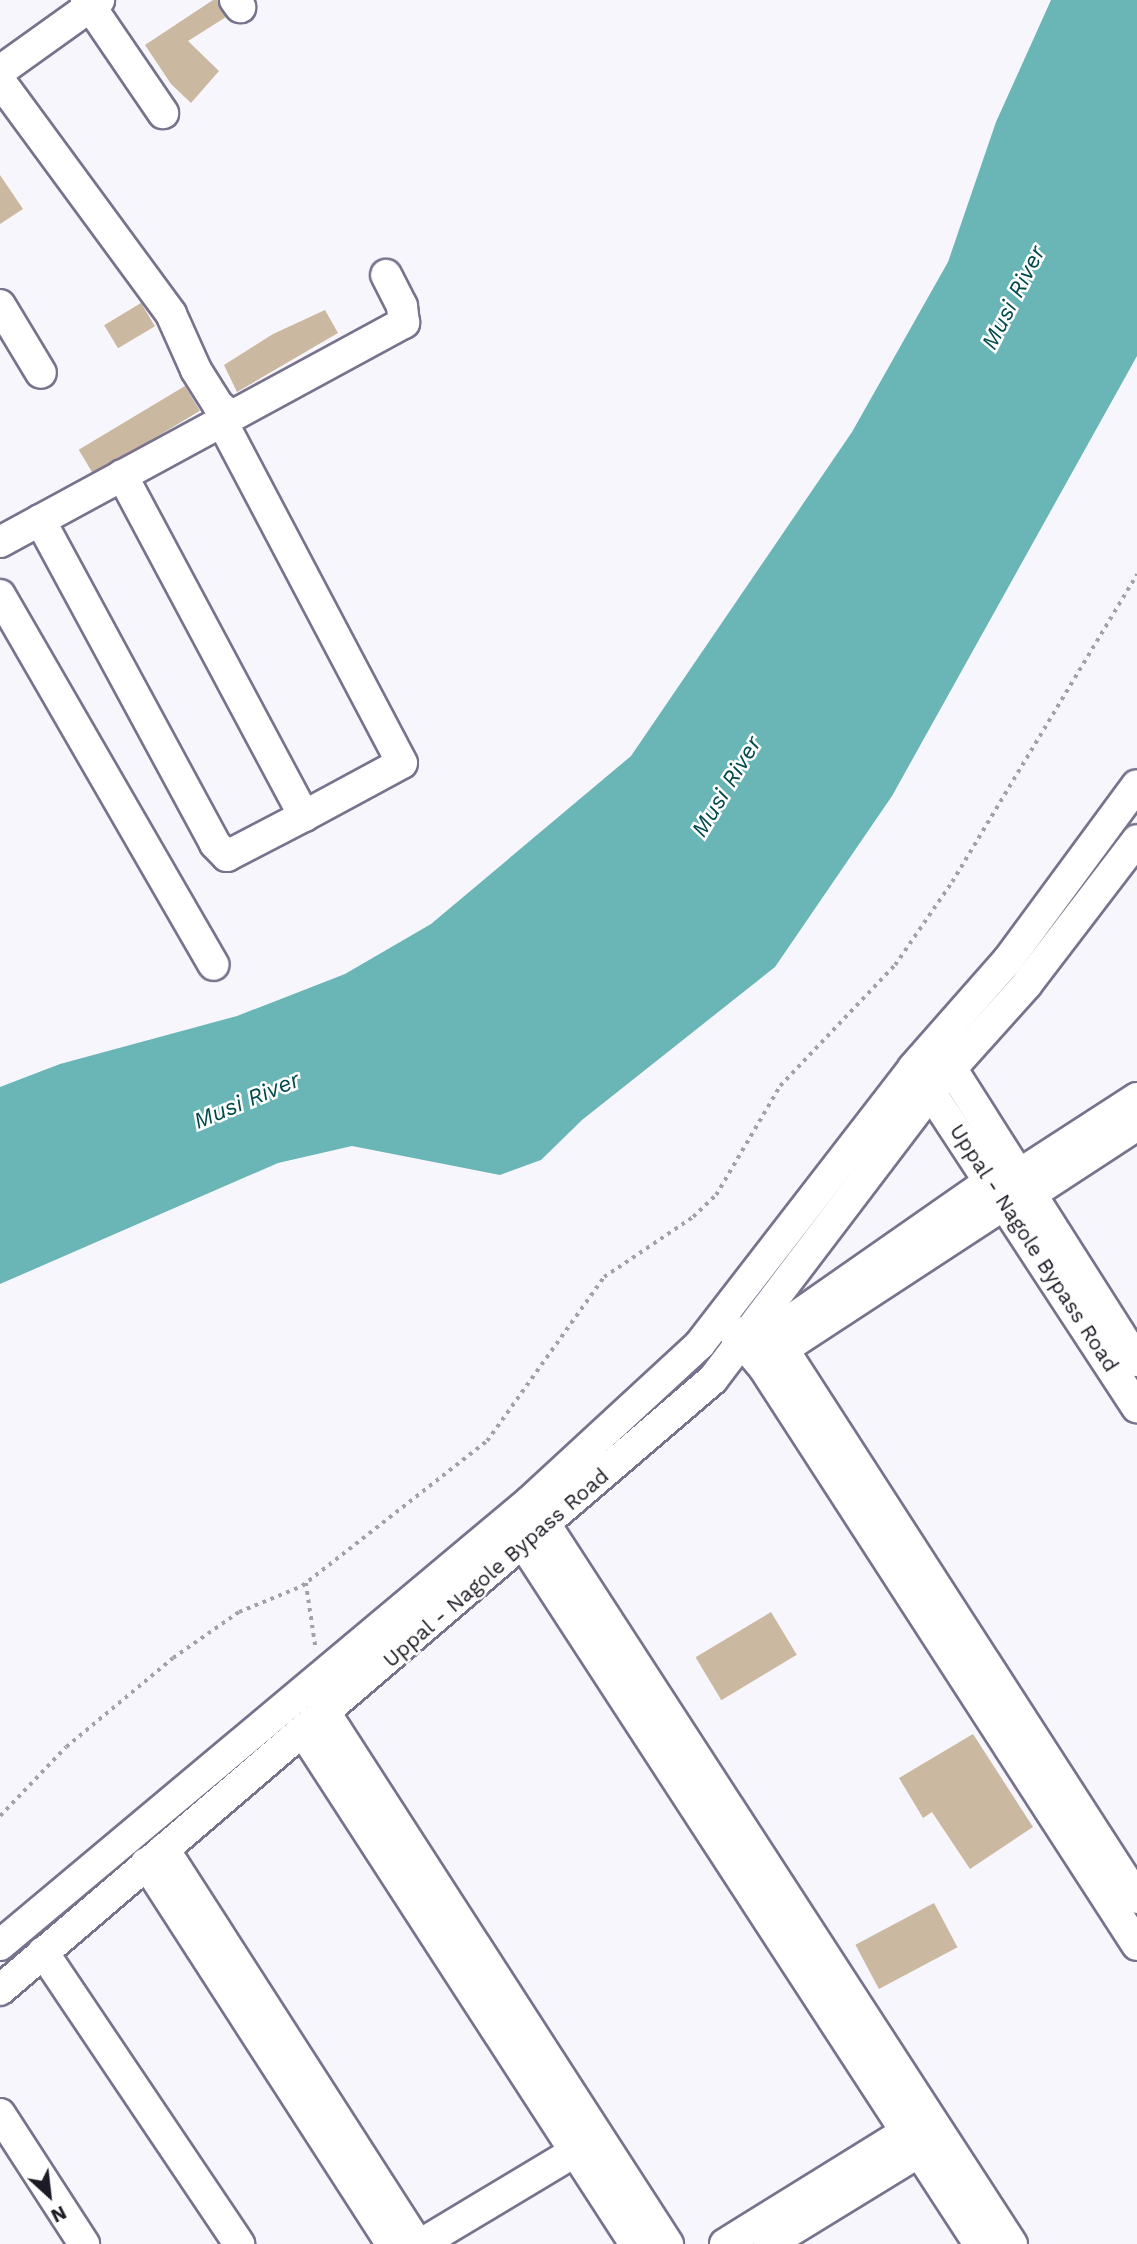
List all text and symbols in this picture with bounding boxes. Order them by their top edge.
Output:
water label: Musi River [976,242,1052,354]
water label: Musi River [686,732,768,842]
water label: Musi River [190,1066,304,1136]
street label: Uppal - Nagole Bypass Road [944,1119,1124,1377]
street label: Uppal - Nagole Bypass Road [378,1463,614,1673]
north arrow [14,2160,84,2230]
text: N [47,2201,70,2228]

